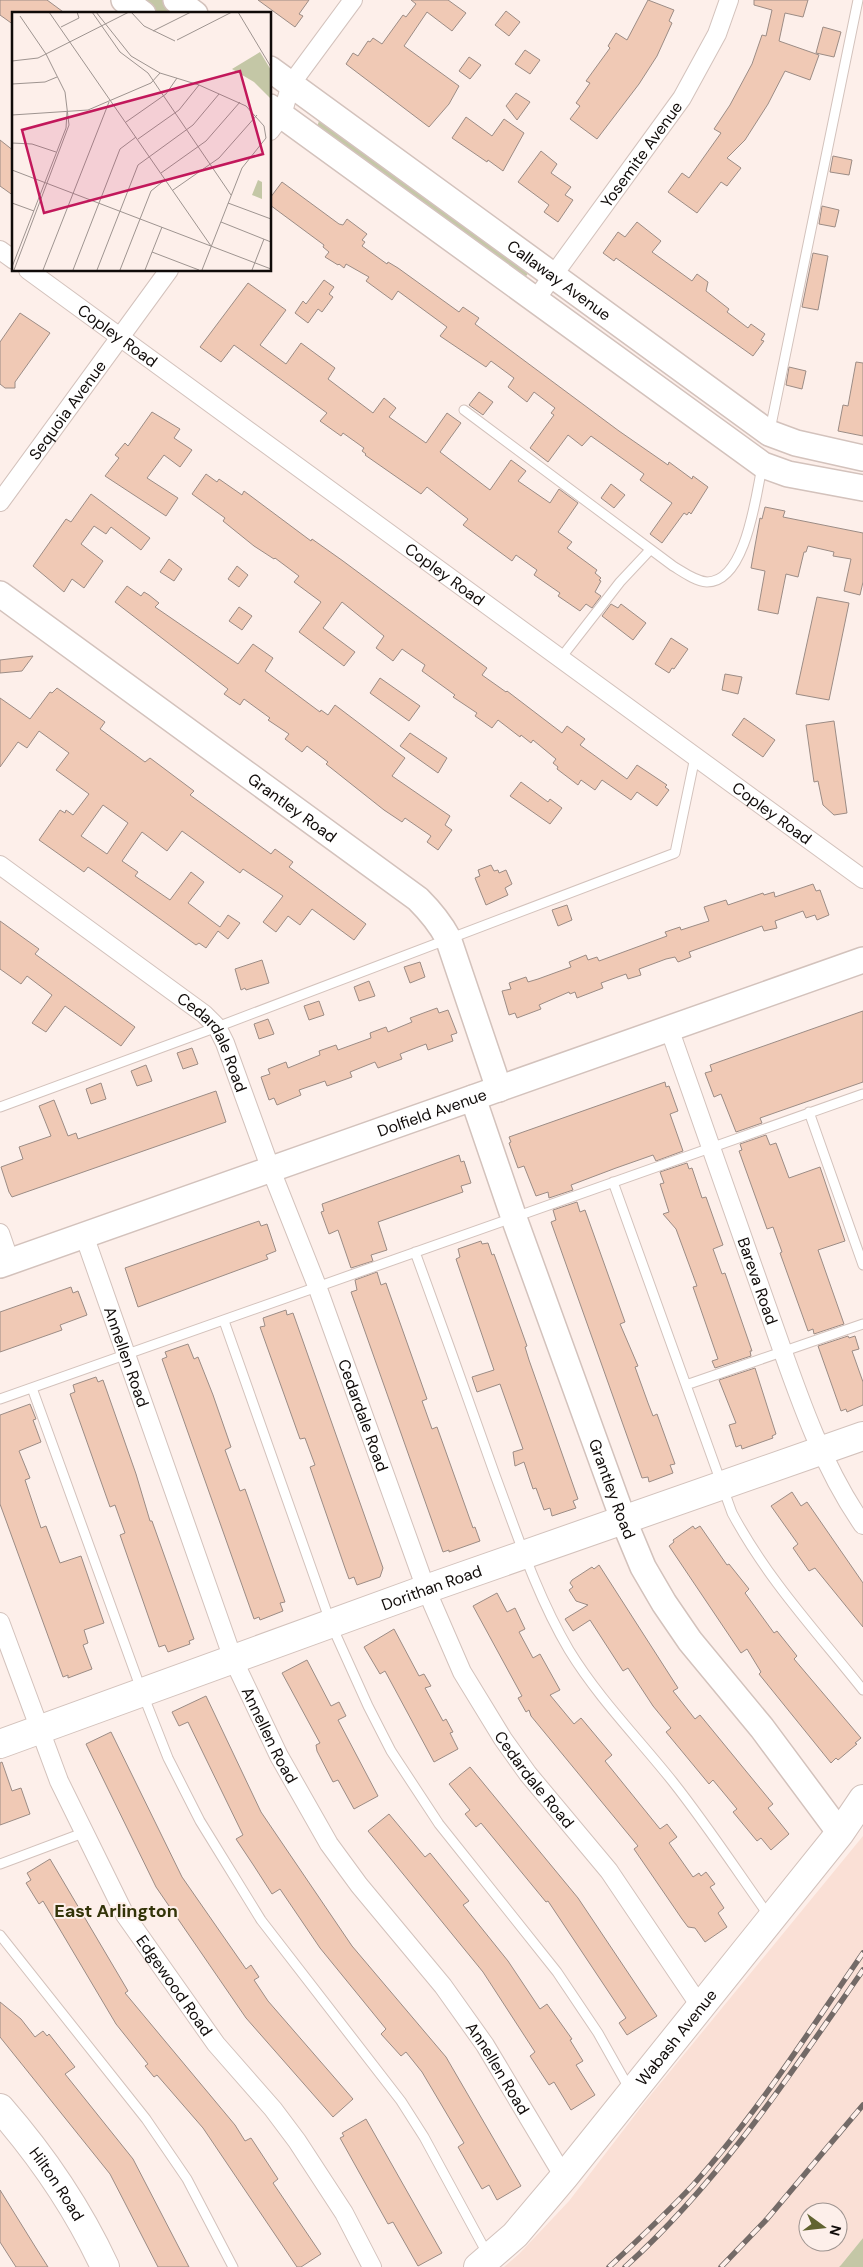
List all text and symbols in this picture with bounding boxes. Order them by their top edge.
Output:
inset map [12,12,271,271]
street label: Yosemite Avenue [596,97,687,212]
street label: Callaway Avenue [503,235,615,325]
street label: Copley Road [74,299,162,372]
street label: Sequoia Avenue [24,356,110,464]
street label: Copley Road [401,538,489,610]
street label: Grantley Road [244,768,341,847]
street label: Copley Road [728,777,816,849]
street label: Cedardale Road [173,987,252,1095]
street label: Dolfield Avenue [374,1083,489,1141]
street label: Bareva Road [733,1234,783,1327]
street label: Annellen Road [99,1304,154,1410]
street label: Cedardale Road [334,1356,393,1474]
street label: Grantley Road [584,1436,641,1542]
street label: Dorithan Road [378,1560,484,1615]
street label: Annellen Road [237,1683,303,1787]
street label: Cedardale Road [490,1727,579,1832]
district label: East Arlington [54,1899,178,1923]
street label: Edgewood Road [132,1931,217,2040]
street label: Wabash Avenue [631,1985,721,2090]
street label: Annellen Road [461,2018,535,2118]
street label: Hilton Road [25,2143,89,2225]
north arrow [798,2202,848,2252]
text: N [826,2223,846,2238]

